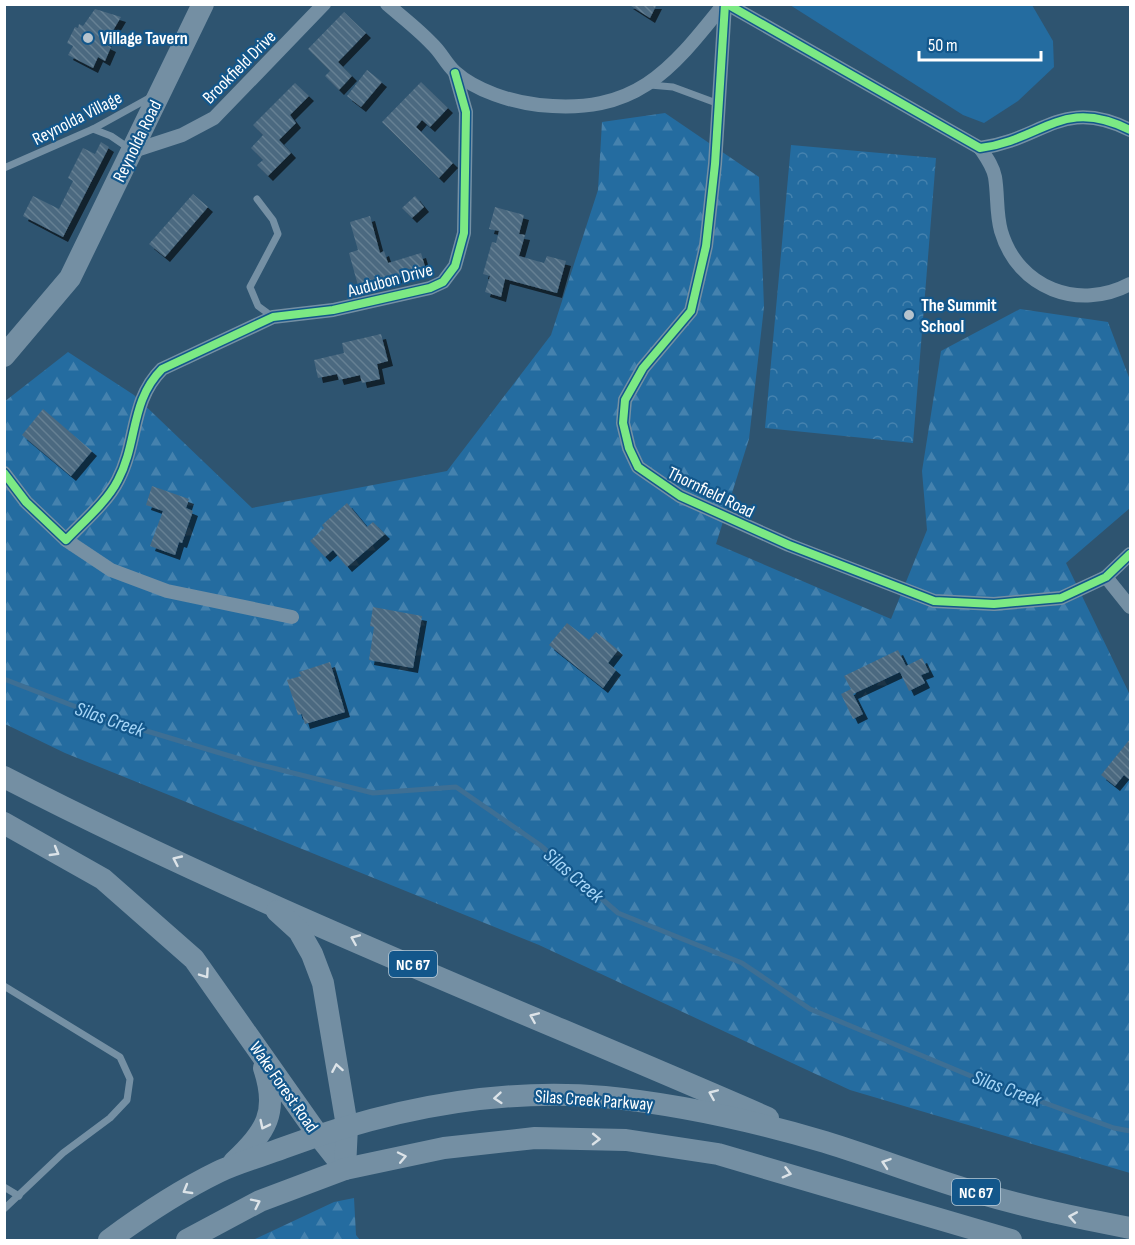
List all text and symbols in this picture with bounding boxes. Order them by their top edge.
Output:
scale bar [919,24,1040,62]
street label: Brookfield Drive [198,26,280,108]
place label: Village Tavern [100,28,188,49]
marker: Village Tavern [81,31,95,45]
text: 50 m [928,35,958,56]
street label: Reynolda Village [29,87,125,150]
street label: Reynolda Road [109,97,166,185]
street label: Audubon Drive [344,259,435,302]
place label: The Summit School [921,295,997,337]
marker: The Summit School [902,308,916,322]
street label: Thornfield Road [664,462,758,522]
water label: Silas Creek [72,697,148,743]
water label: Silas Creek [538,843,609,909]
one-way arrow [49,845,60,856]
one-way arrow [173,855,184,867]
one-way arrow [351,935,362,947]
road number: NC 67 [389,951,437,977]
one-way arrow [198,968,209,979]
one-way arrow [530,1012,541,1024]
street label: Wake Forest Road [245,1038,323,1137]
one-way arrow [331,1063,344,1073]
water label: Silas Creek [969,1065,1045,1113]
street label: Silas Creek Parkway [534,1086,654,1115]
one-way arrow [709,1089,720,1101]
one-way arrow [494,1091,503,1104]
one-way arrow [260,1119,272,1130]
one-way arrow [592,1133,601,1145]
one-way arrow [397,1151,407,1164]
one-way arrow [881,1158,892,1170]
one-way arrow [781,1166,792,1178]
road number: NC 67 [952,1179,1000,1205]
one-way arrow [183,1183,193,1194]
one-way arrow [250,1198,261,1210]
one-way arrow [1068,1211,1078,1224]

